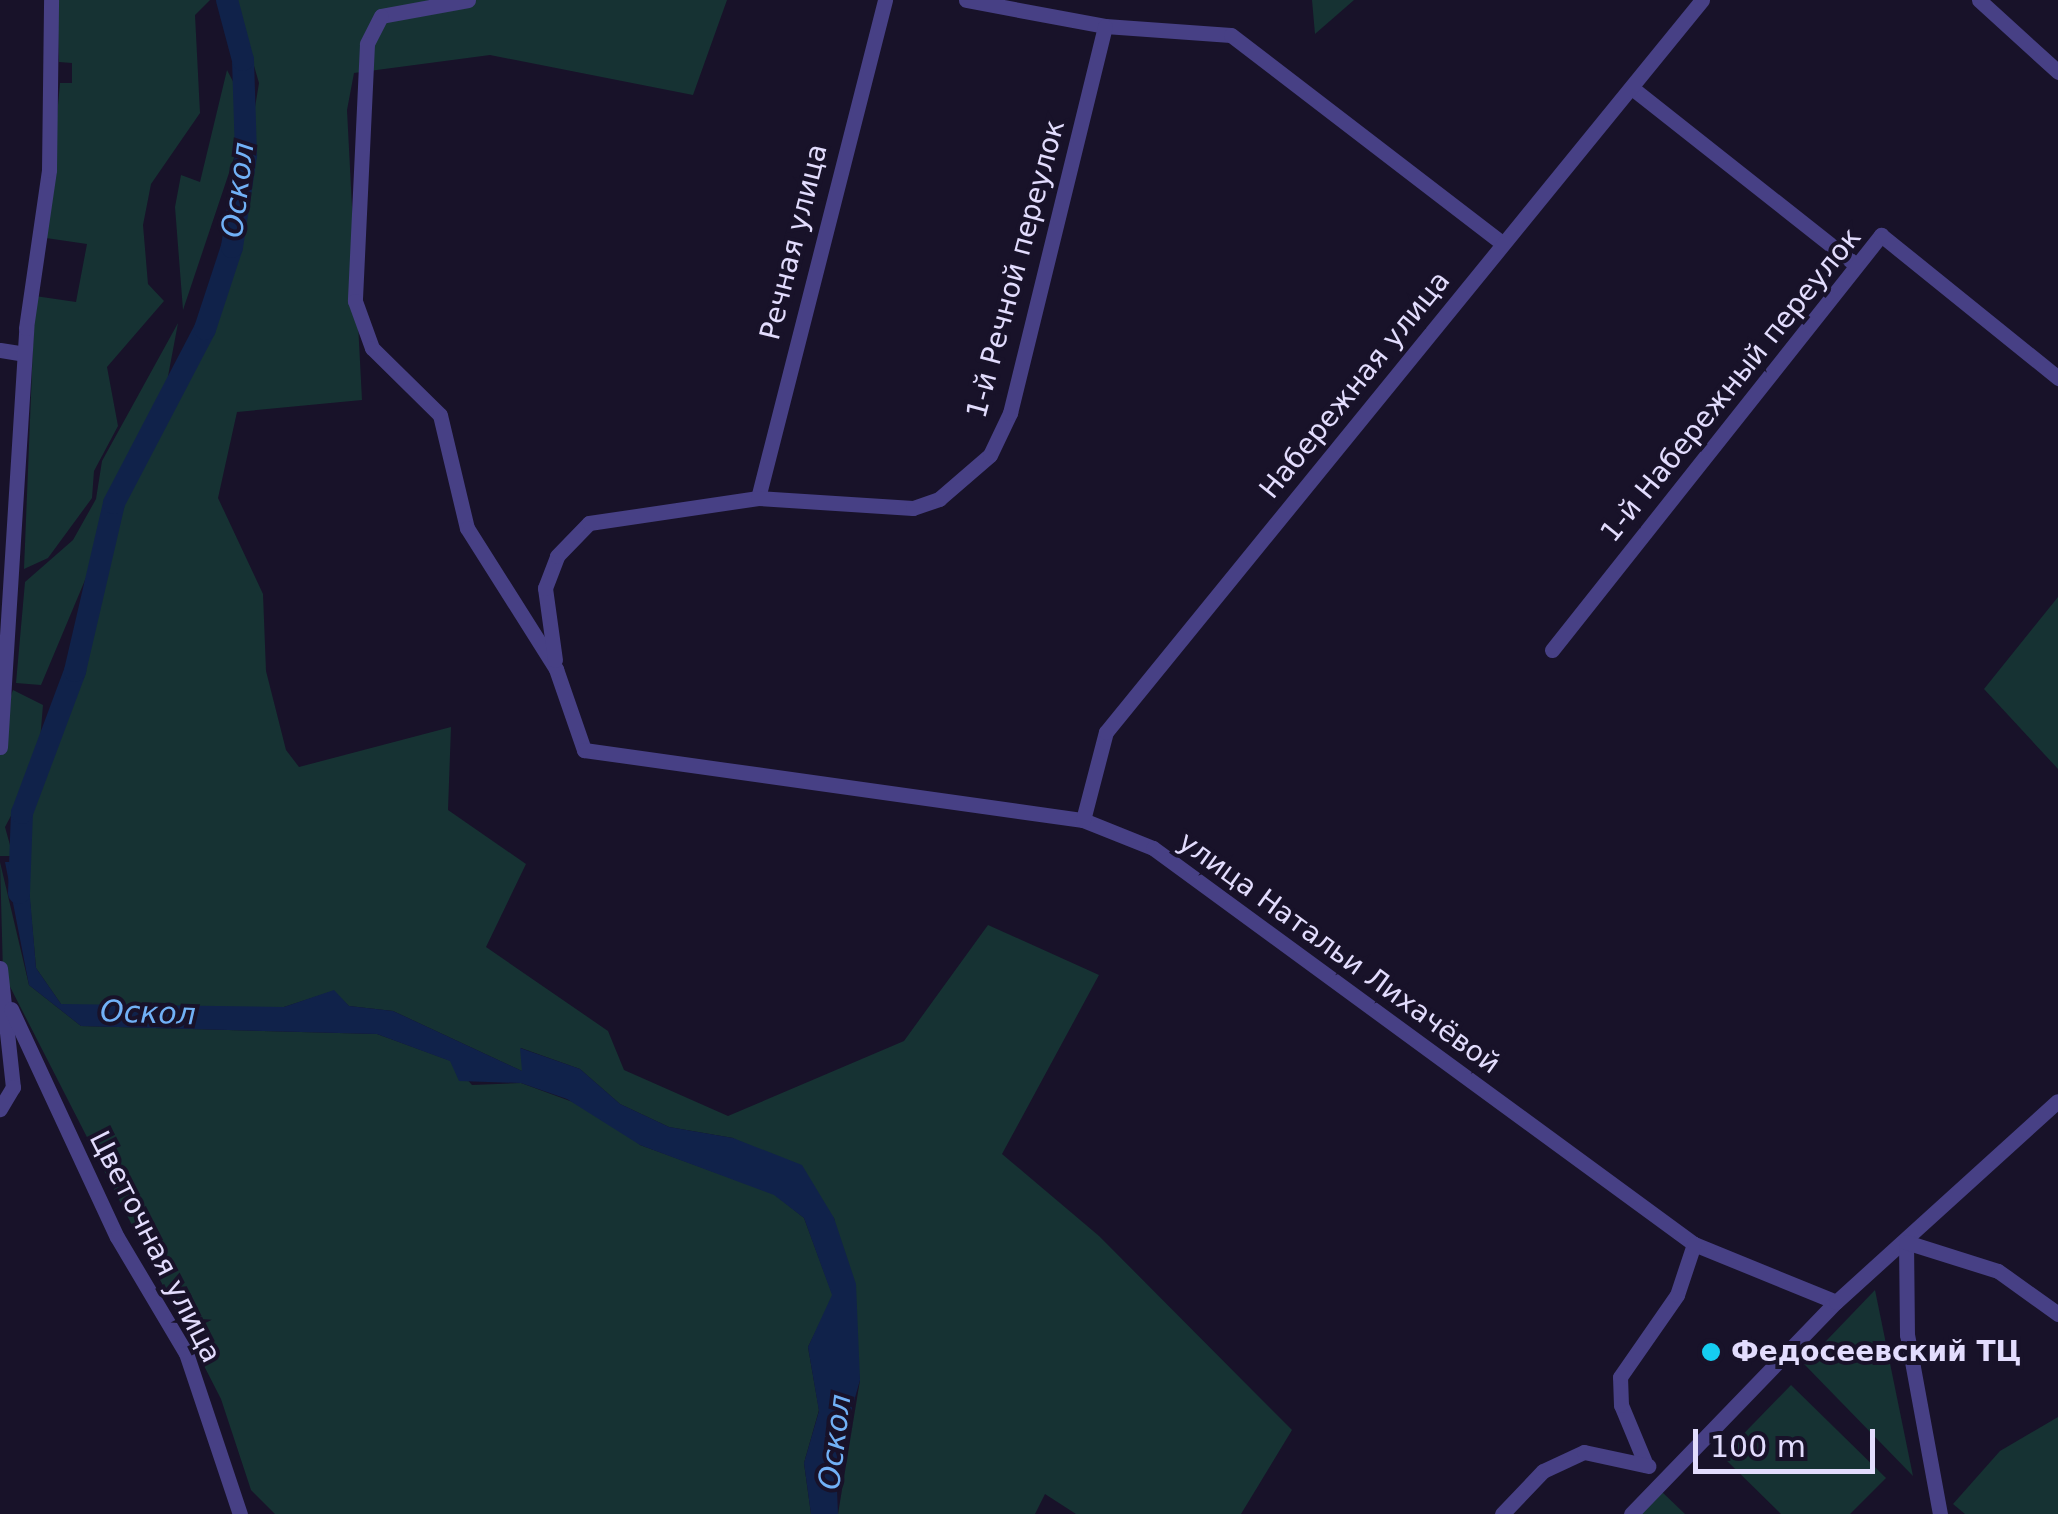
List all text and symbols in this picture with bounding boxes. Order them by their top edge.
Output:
street label: 1-й Речной переулок [960,116,1072,422]
water label: Оскол [214,140,262,240]
street label: Речная улица [753,141,835,343]
street label: 1-й Набережный переулок [1594,221,1868,549]
street label: Набережная улица [1253,264,1457,506]
street label: улица Натальи Лихачёвой [1172,825,1506,1081]
water label: Оскол [100,993,196,1033]
street label: Цветочная улица [82,1126,228,1368]
place label: Федосеевский ТЦ [1731,1335,2022,1369]
marker: Федосеевский ТЦ [1700,1341,1722,1363]
water label: Оскол [811,1392,859,1492]
scale bar [1698,1409,1880,1471]
text: 100 m [1710,1429,1806,1464]

